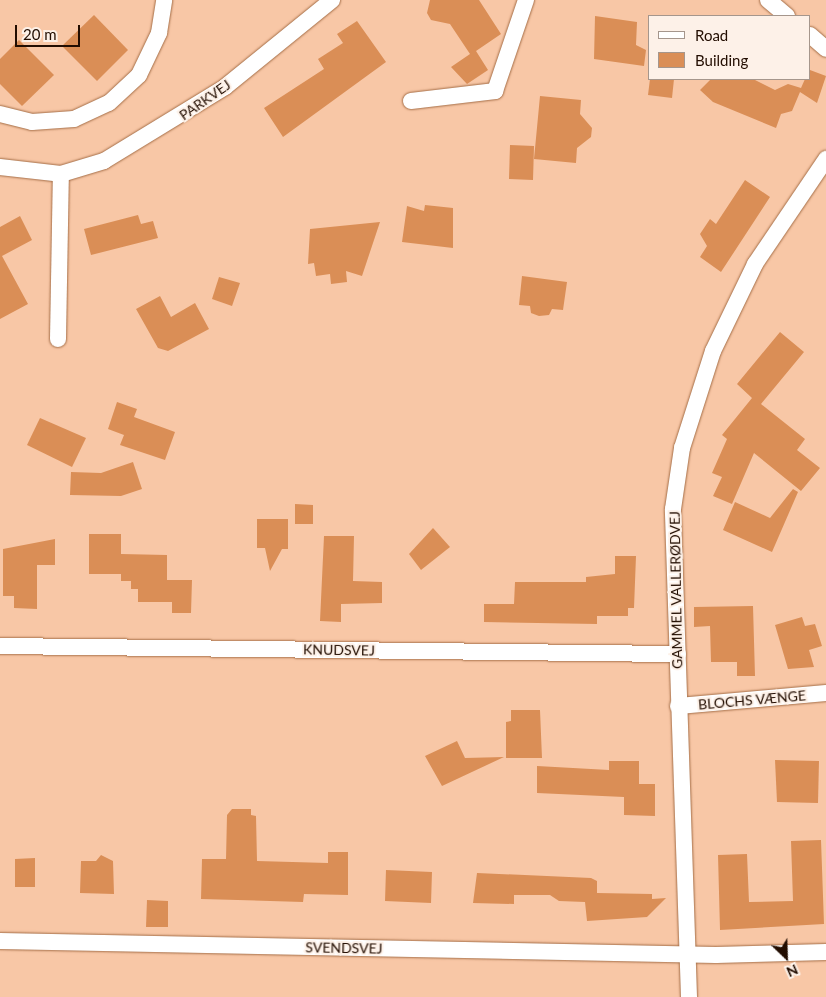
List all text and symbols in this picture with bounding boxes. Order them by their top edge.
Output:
scale bar [18,15,82,47]
legend [648,15,811,80]
text: 20 m [23,25,57,43]
text: Road [695,26,728,44]
text: Building [695,51,748,69]
street label: PARKVEJ [176,76,234,124]
street label: GAMMEL VALLERØDVEJ [666,510,686,670]
street label: KNUDSVEJ [303,641,375,659]
street label: BLOCHS VÆNGE [697,687,807,713]
north arrow [761,932,811,982]
street label: SVENDSVEJ [305,939,383,957]
text: N [784,961,801,981]

